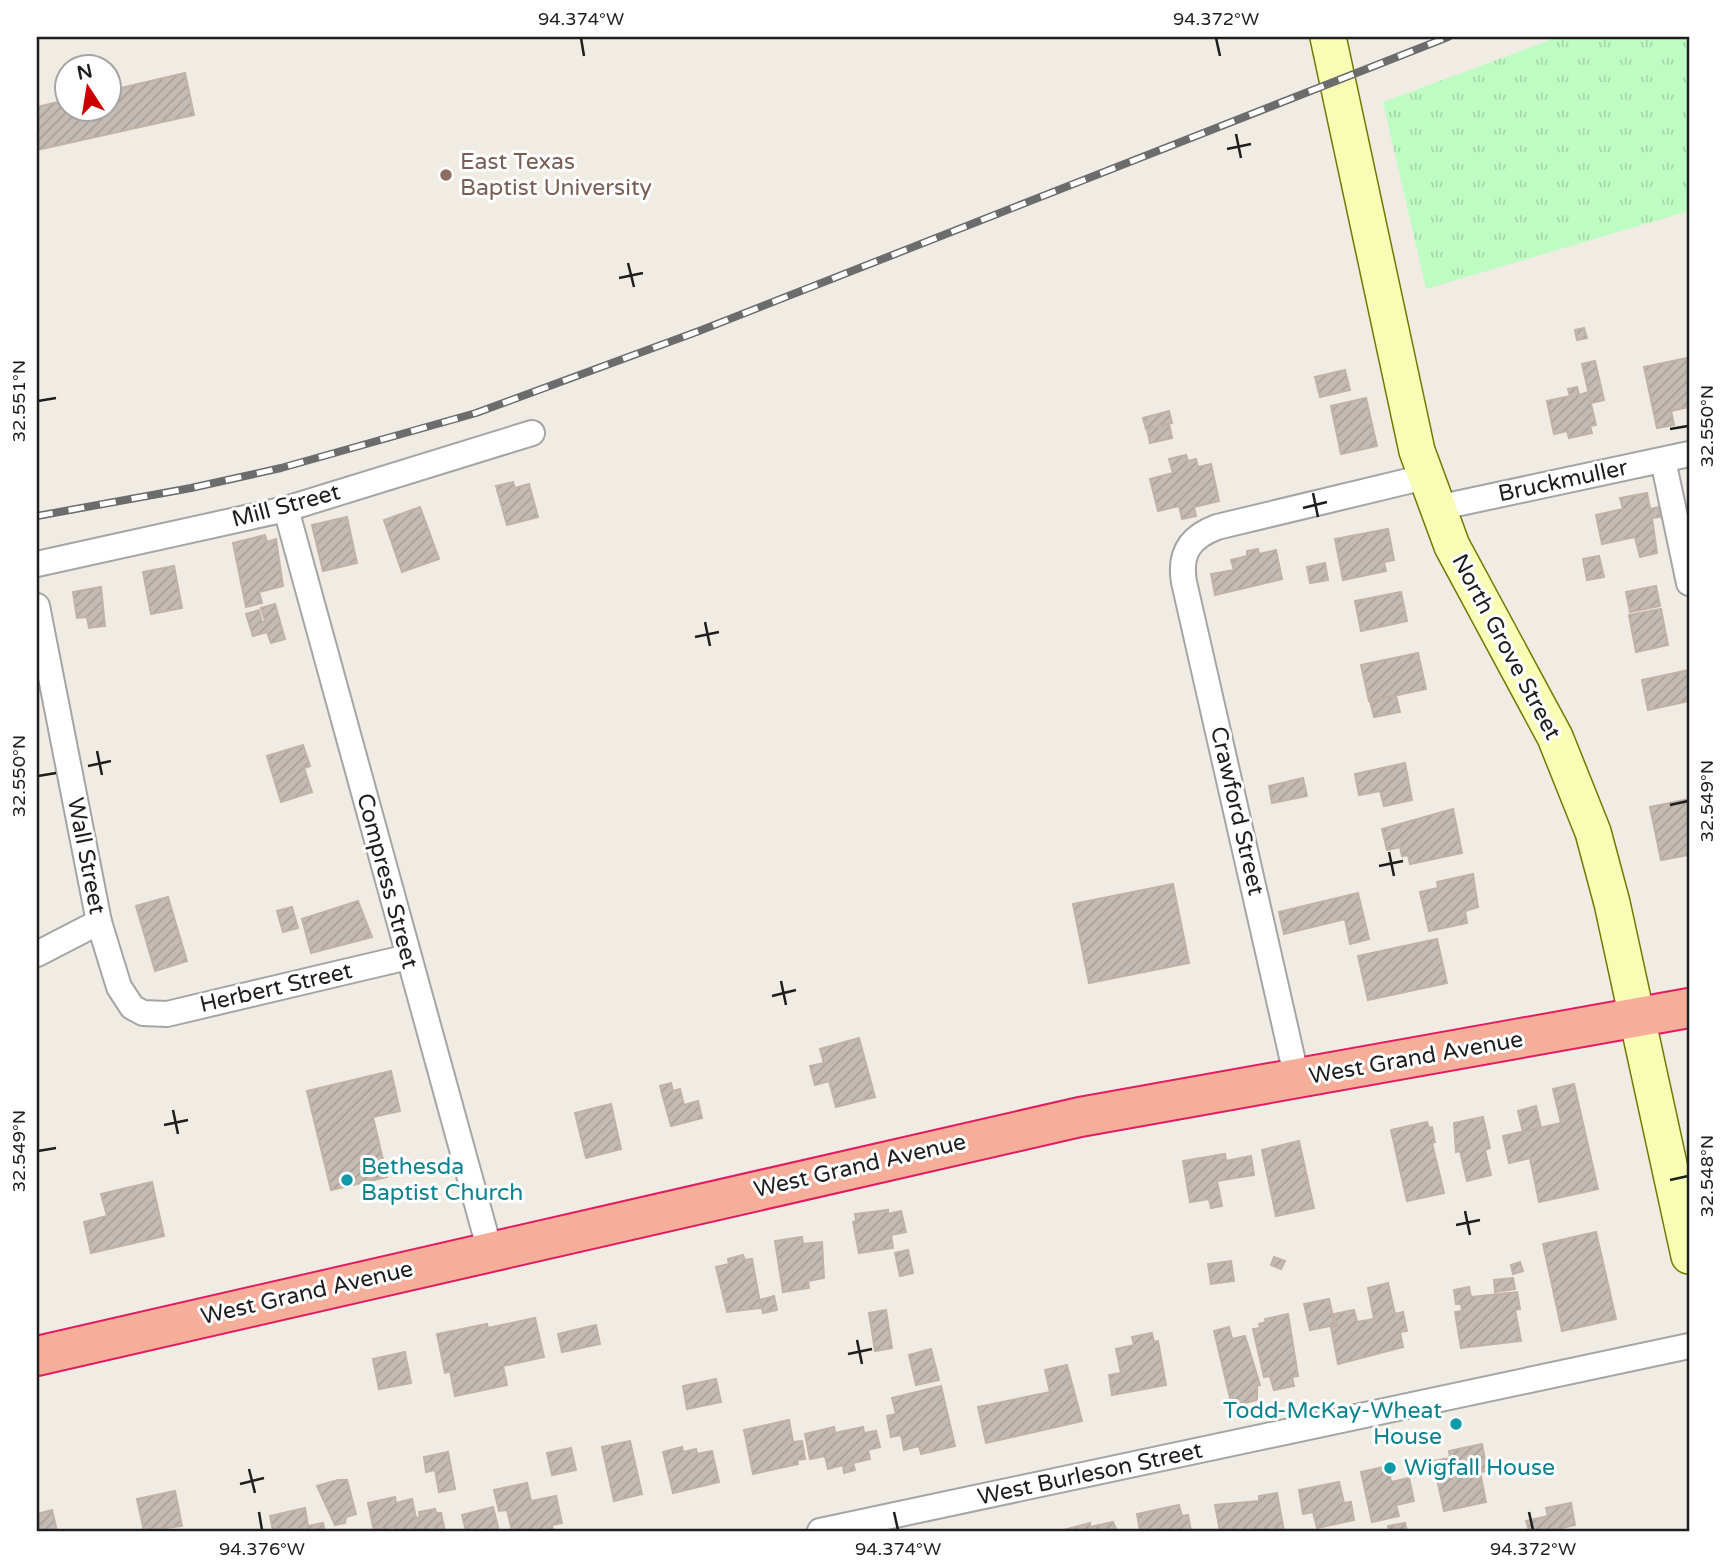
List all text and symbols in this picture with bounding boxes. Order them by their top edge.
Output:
text: 94.374°W [538,8,624,30]
text: 94.372°W [1173,8,1259,30]
north arrow [52,52,122,122]
text: N [75,60,94,85]
place label: East Texas Baptist University [460,148,652,202]
marker: East Texas Baptist University [438,167,454,183]
text: 32.551°N [8,360,30,442]
text: 32.550°N [1696,385,1718,467]
street label: Bruckmuller [1496,454,1631,508]
street label: Mill Street [229,478,343,534]
street label: North Grove Street [1445,549,1567,745]
street label: Crawford Street [1204,724,1270,898]
text: 32.550°N [8,735,30,817]
text: 32.549°N [1696,760,1718,842]
street label: Compress Street [350,790,424,972]
street label: Wall Street [61,795,111,917]
street label: Herbert Street [197,957,355,1019]
street label: West Grand Avenue [1307,1025,1525,1091]
text: 32.549°N [8,1110,30,1192]
street label: West Grand Avenue [751,1128,969,1204]
text: 32.548°N [1696,1135,1718,1217]
place label: Bethesda Baptist Church [361,1153,523,1207]
marker: Bethesda Baptist Church [339,1172,355,1188]
street label: West Grand Avenue [198,1255,416,1331]
place label: Todd-McKay-Wheat House [1223,1397,1442,1451]
marker: Todd-McKay-Wheat House [1448,1416,1464,1432]
street label: West Burleson Street [975,1436,1205,1512]
place label: Wigfall House [1404,1454,1555,1482]
marker: Wigfall House [1382,1460,1398,1476]
text: 94.376°W [219,1538,305,1560]
text: 94.374°W [855,1538,941,1560]
text: 94.372°W [1490,1538,1576,1560]

